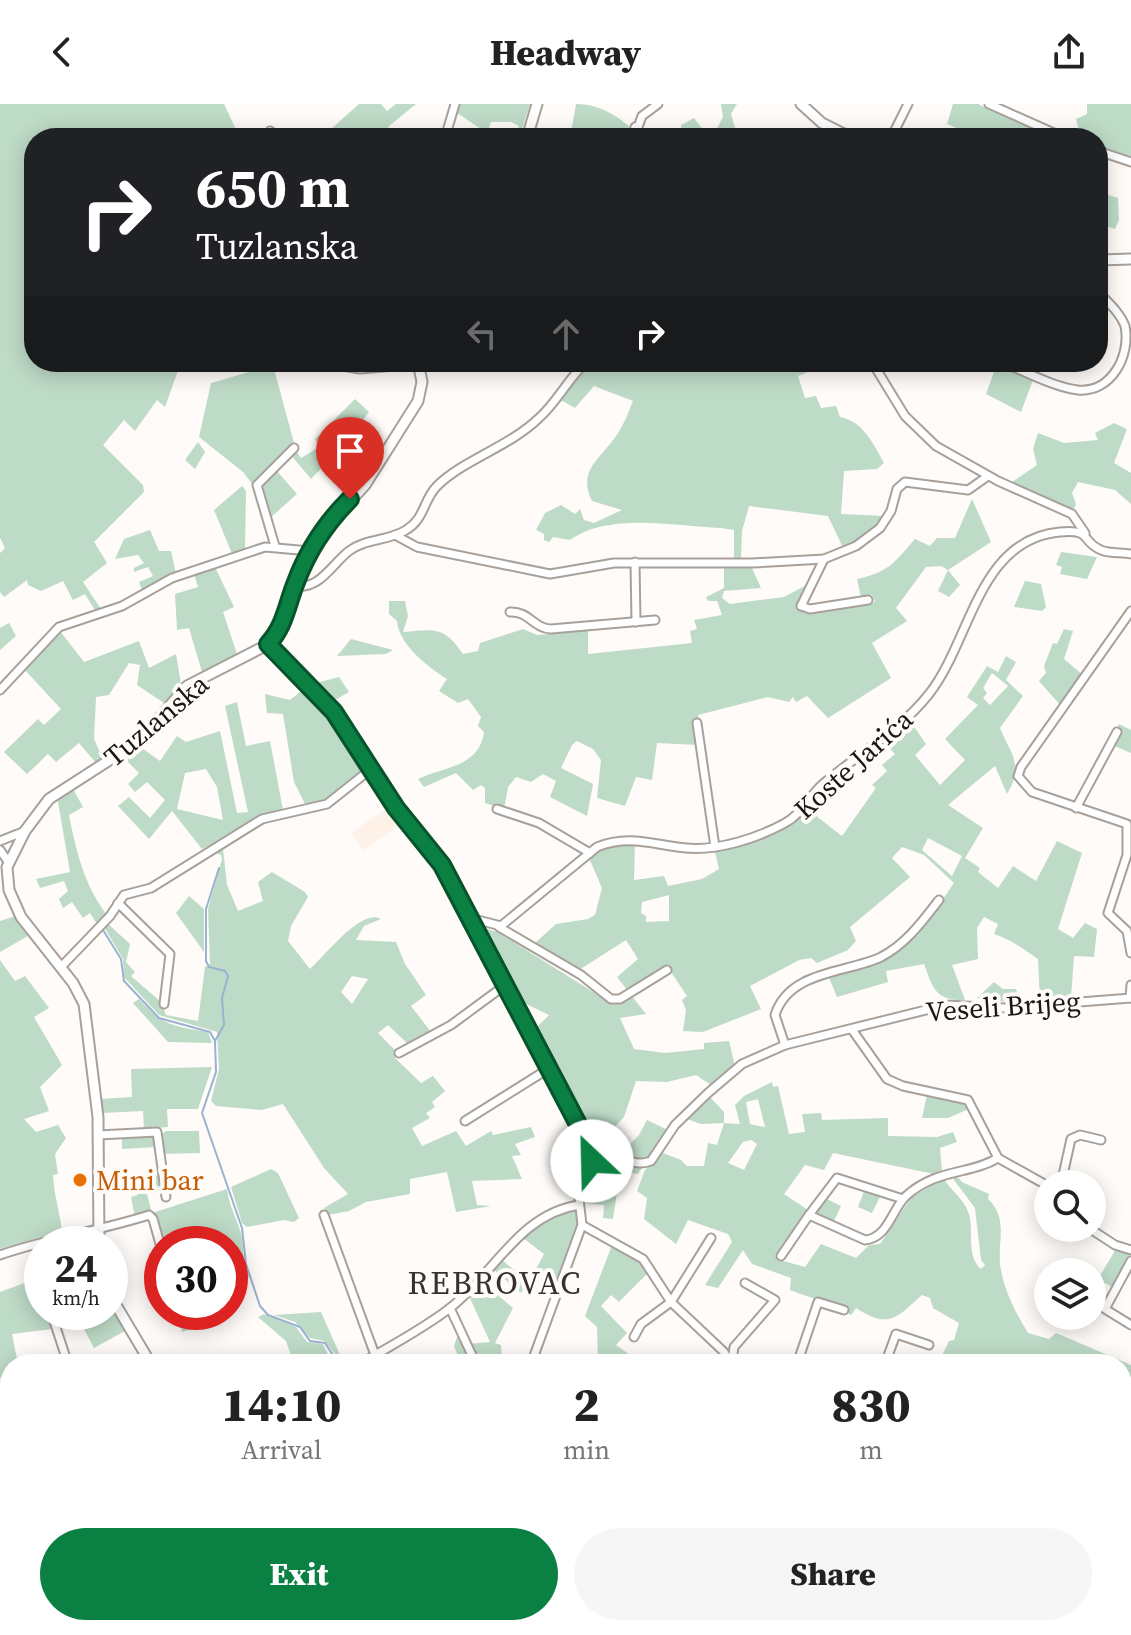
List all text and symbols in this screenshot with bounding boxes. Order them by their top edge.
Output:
text: Headway [490,28,641,77]
icon: back [40,30,84,74]
icon: share [1047,30,1091,74]
text: 650 m [196,149,350,226]
icon: right [64,160,168,264]
text: Tuzlanska [196,222,358,271]
icon: left [460,312,504,356]
icon: ahead [544,312,588,356]
icon: right [628,312,672,356]
pin [316,417,384,499]
icon: arrive [328,429,372,473]
street label: Tuzlanska [96,664,217,775]
street label: Koste Jarića [785,700,921,827]
street label: Veseli Brijeg [924,982,1082,1030]
position arrow [550,1119,634,1203]
place label: Mini bar [96,1161,204,1199]
map controls [1034,1170,1106,1330]
button: search [1034,1170,1106,1242]
marker: Mini bar [71,1171,89,1189]
speed limit sign: 30 [144,1226,248,1330]
text: 24 [54,1241,98,1295]
button: layers [1034,1258,1106,1330]
district label: REBROVAC [408,1261,582,1305]
text: km/h [52,1284,100,1312]
text: 14:10 [221,1371,342,1437]
text: 2 [573,1371,600,1437]
text: 830 [831,1371,911,1437]
text: Arrival [241,1432,322,1468]
text: min [563,1432,610,1468]
text: m [859,1432,883,1468]
button: Exit [40,1528,558,1620]
button: Share [574,1528,1092,1620]

